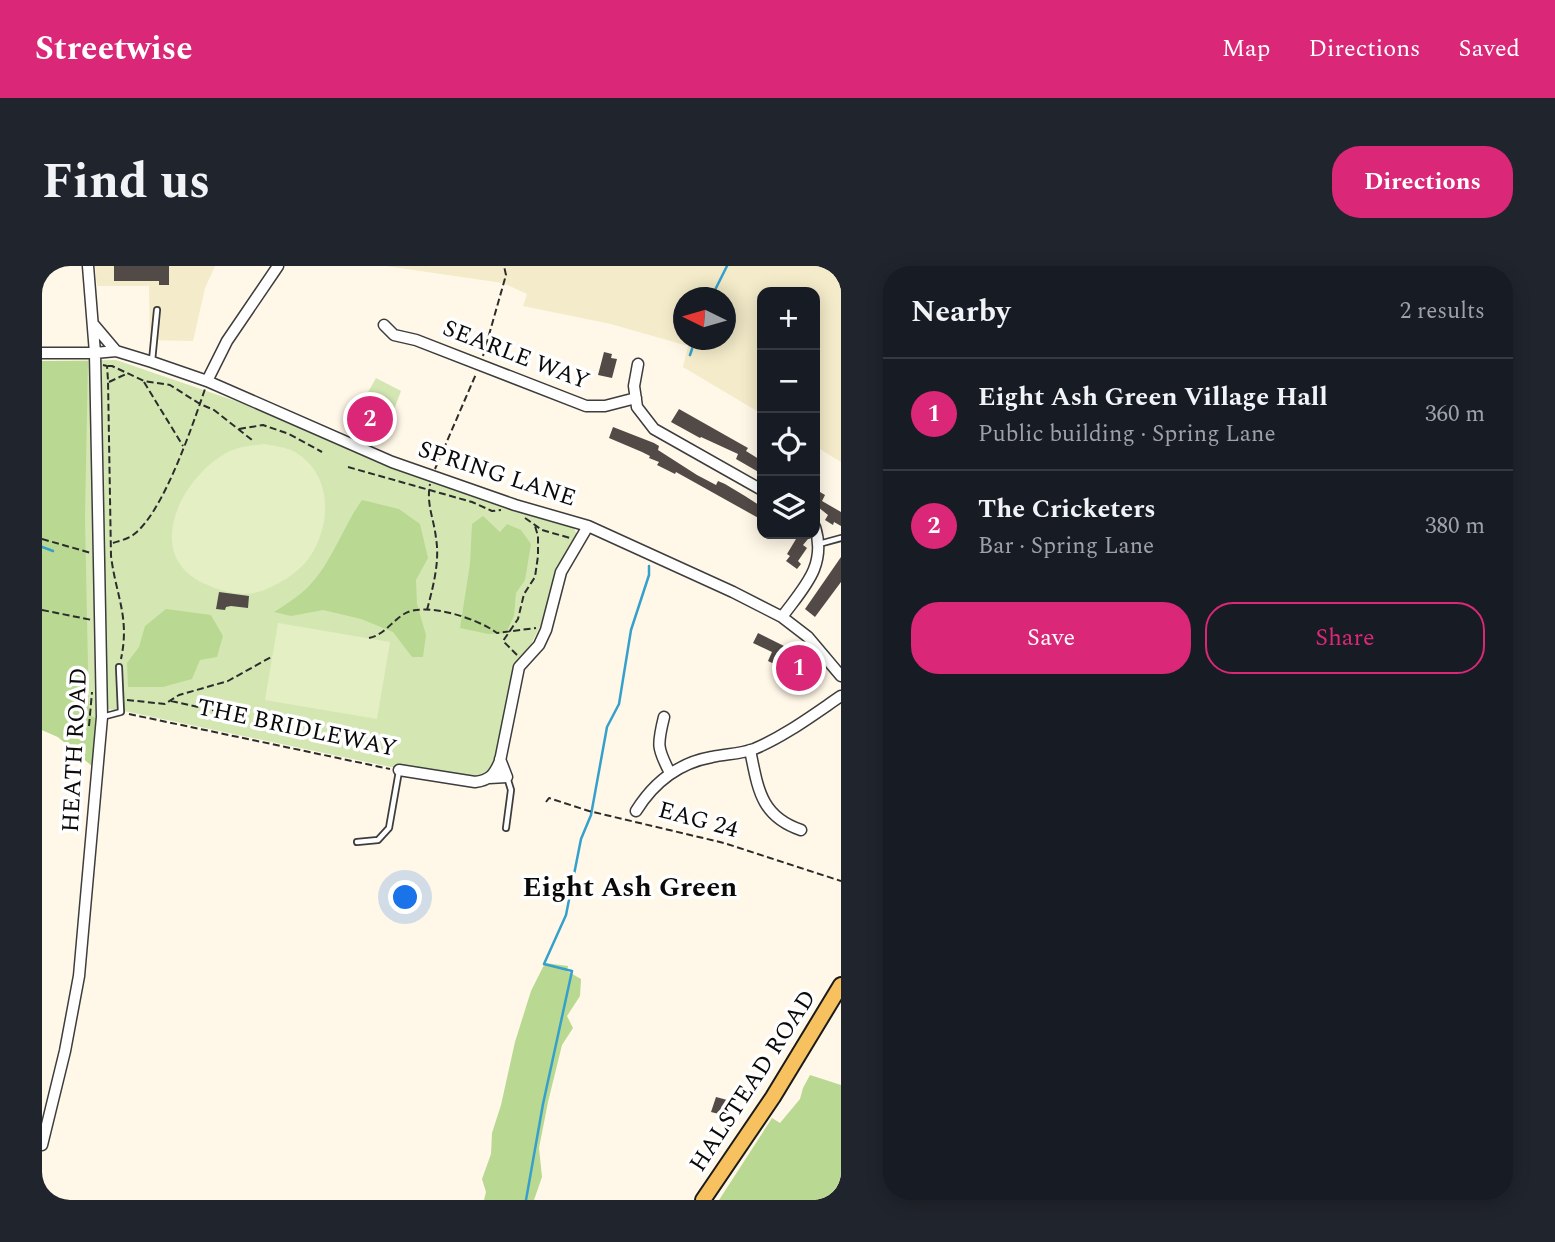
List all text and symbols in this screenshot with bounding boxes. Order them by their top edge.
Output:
text: Streetwise [35,24,193,74]
text: Map [1222,31,1270,67]
text: Directions [1308,31,1420,67]
text: Saved [1458,31,1520,67]
text: Find us [42,145,210,220]
button: Directions [1332,146,1513,218]
north arrow [673,287,736,350]
map controls [757,287,820,539]
button: + [757,287,820,350]
text: Nearby [911,289,1010,335]
text: 2 results [1400,294,1485,329]
street label: SEARLE WAY [437,310,595,400]
button: − [757,350,820,413]
text: Eight Ash Green Village Hall [978,377,1328,417]
pin: 2 [347,393,393,445]
text: 1 [928,397,940,432]
text: 360 m [1425,397,1485,432]
button: locate [757,413,820,476]
text: Public building · Spring Lane [978,417,1276,452]
street label: SPRING LANE [413,432,581,516]
button: layers [757,476,820,539]
text: The Cricketers [978,489,1156,529]
text: 2 [928,509,940,544]
text: 380 m [1425,509,1485,544]
text: Bar · Spring Lane [978,529,1154,564]
button: Save [911,602,1191,674]
button: Share [1205,602,1485,674]
pin: 1 [776,642,822,694]
street label: HEATH ROAD [53,667,97,833]
street label: THE BRIDLEWAY [194,689,400,767]
street label: EAG 24 [654,792,742,848]
district label: Eight Ash Green [523,866,737,909]
your location [388,880,422,914]
street label: HALSTEAD ROAD [680,983,826,1179]

